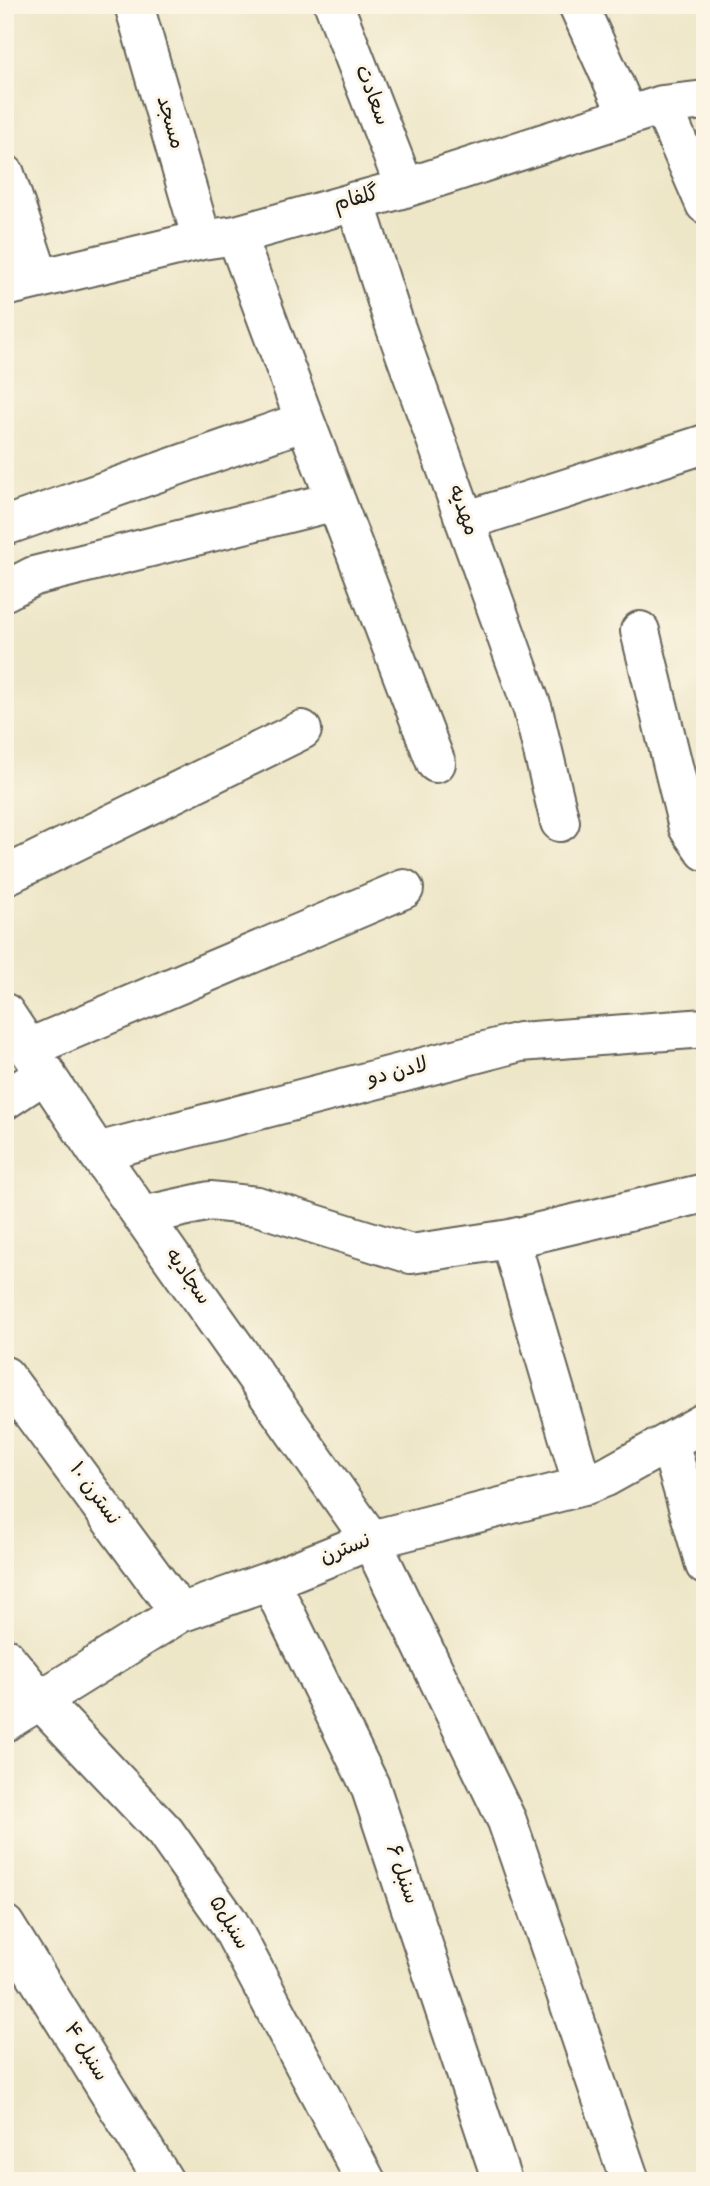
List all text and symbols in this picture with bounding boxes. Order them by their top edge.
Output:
street label: سعادت [347,62,393,130]
street label: مسجد [149,94,187,152]
street label: گلفام [331,180,382,219]
street label: مهدیه [440,482,482,540]
street label: لادن دو [363,1054,431,1094]
street label: سجادیه [158,1245,214,1311]
street label: نسترن ۱۰ [62,1459,124,1531]
street label: نسترن [317,1530,375,1572]
street label: سنبل ۶ [378,1842,423,1908]
street label: سنبل۵ [201,1892,254,1955]
street label: سنبل ۴ [56,2019,113,2087]

